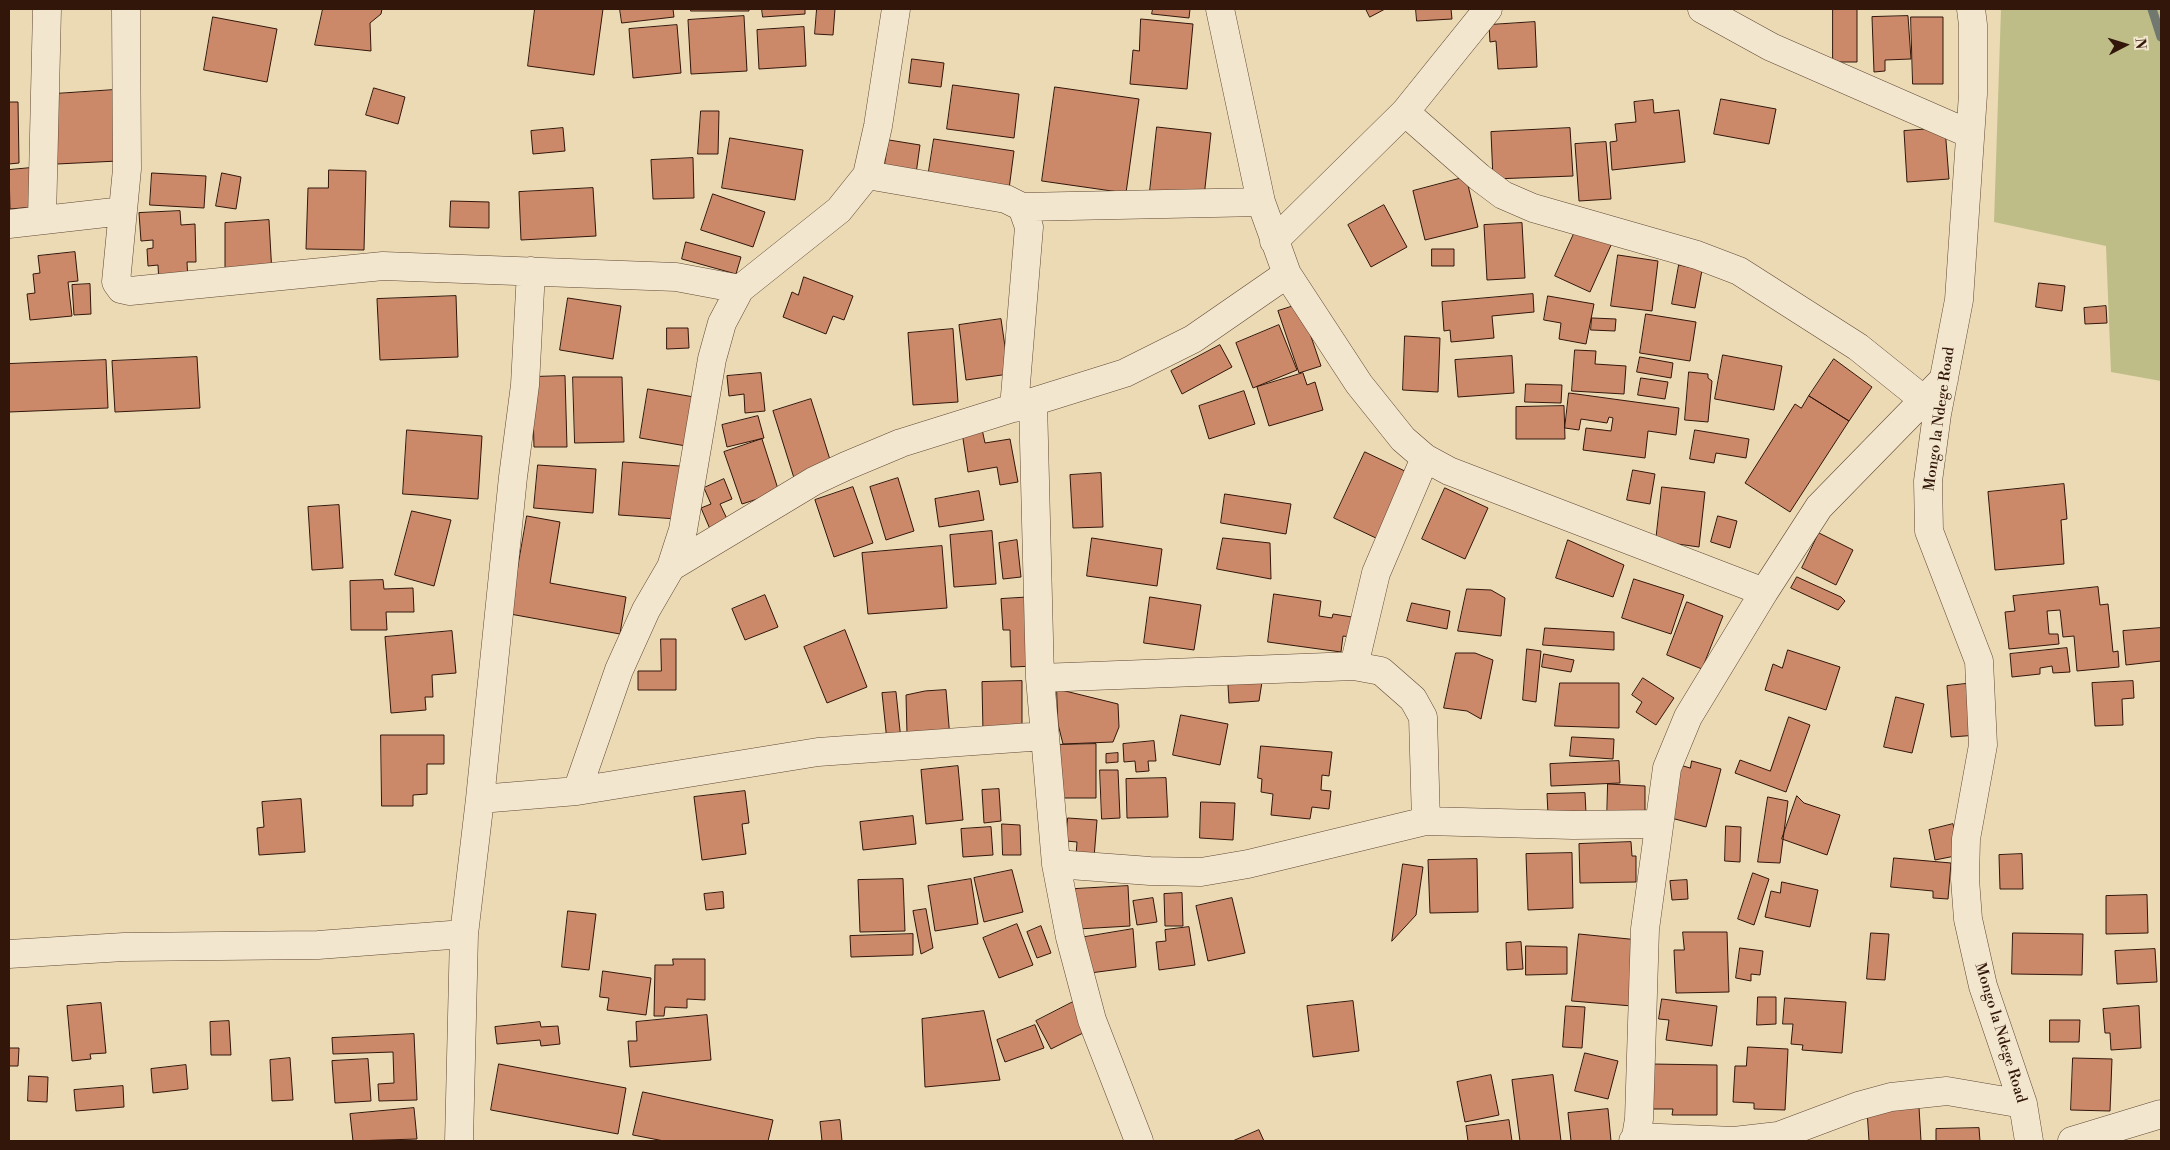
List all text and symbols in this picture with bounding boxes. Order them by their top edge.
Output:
north arrow [2100,20,2150,70]
text: N [2130,37,2149,50]
street label: Mongo la Ndege Road [1921,346,1959,492]
street label: Mongo la Ndege Road [1970,961,2030,1105]

